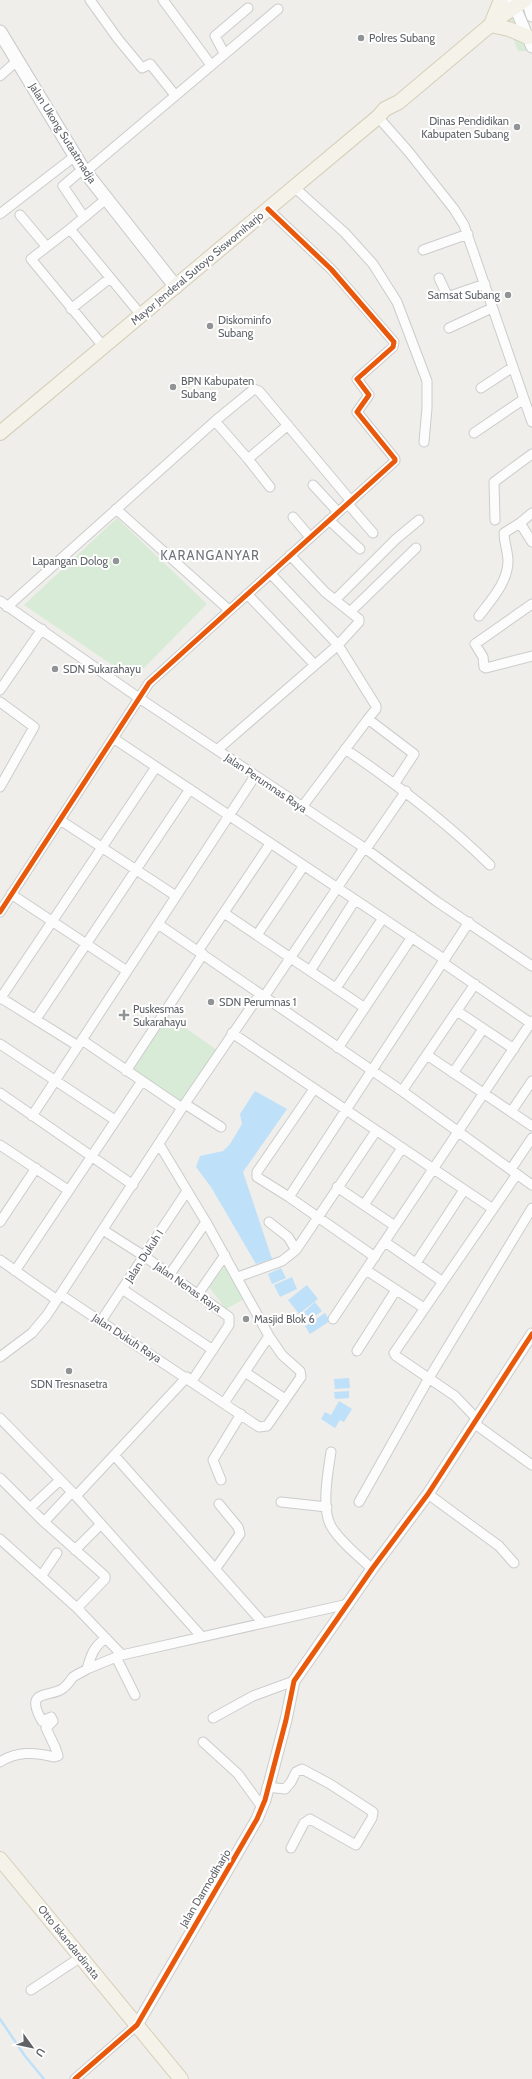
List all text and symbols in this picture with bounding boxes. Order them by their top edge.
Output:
place label: Polres Subang [369,31,435,45]
marker: Polres Subang [356,33,366,43]
street label: Jalan Ukong Sutaatmadja [26,79,100,186]
place label: Dinas Pendidikan Kabupaten Subang [421,114,510,141]
marker: Dinas Pendidikan Kabupaten Subang [512,122,522,132]
street label: Mayor Jenderal Sutoyo Siswomiharjo [128,208,266,328]
place label: Samsat Subang [428,288,501,302]
marker: Samsat Subang [503,290,513,300]
place label: Diskominfo Subang [218,313,271,340]
marker: Diskominfo Subang [205,321,215,331]
place label: BPN Kabupaten Subang [181,374,254,401]
marker: BPN Kabupaten Subang [168,382,178,392]
district label: KARANGANYAR [160,547,260,563]
place label: Lapangan Dolog [32,554,109,568]
marker: Lapangan Dolog [111,556,121,566]
place label: SDN Sukarahayu [63,662,141,676]
marker: SDN Sukarahayu [50,664,60,674]
street label: Jalan Perumnas Raya [221,750,310,816]
place label: SDN Perumnas 1 [219,995,296,1009]
marker: SDN Perumnas 1 [206,997,216,1007]
place label: Puskesmas Sukarahayu [133,1002,187,1029]
marker: Puskesmas Sukarahayu [118,1009,130,1021]
street label: Jalan Dukuh I [121,1227,166,1286]
street label: Jalan Nenas Raya [151,1258,225,1316]
street label: Jalan Dukuh Raya [89,1310,165,1366]
place label: Masjid Blok 6 [254,1312,315,1326]
marker: Masjid Blok 6 [241,1314,251,1324]
marker: SDN Tresnasetra [64,1366,74,1376]
place label: SDN Tresnasetra [30,1377,108,1391]
street label: Jalan Darmodiharjo [176,1847,234,1930]
street label: Otto Iskandardinata [35,1902,104,1982]
north arrow [12,2027,52,2067]
text: U [32,2045,48,2060]

